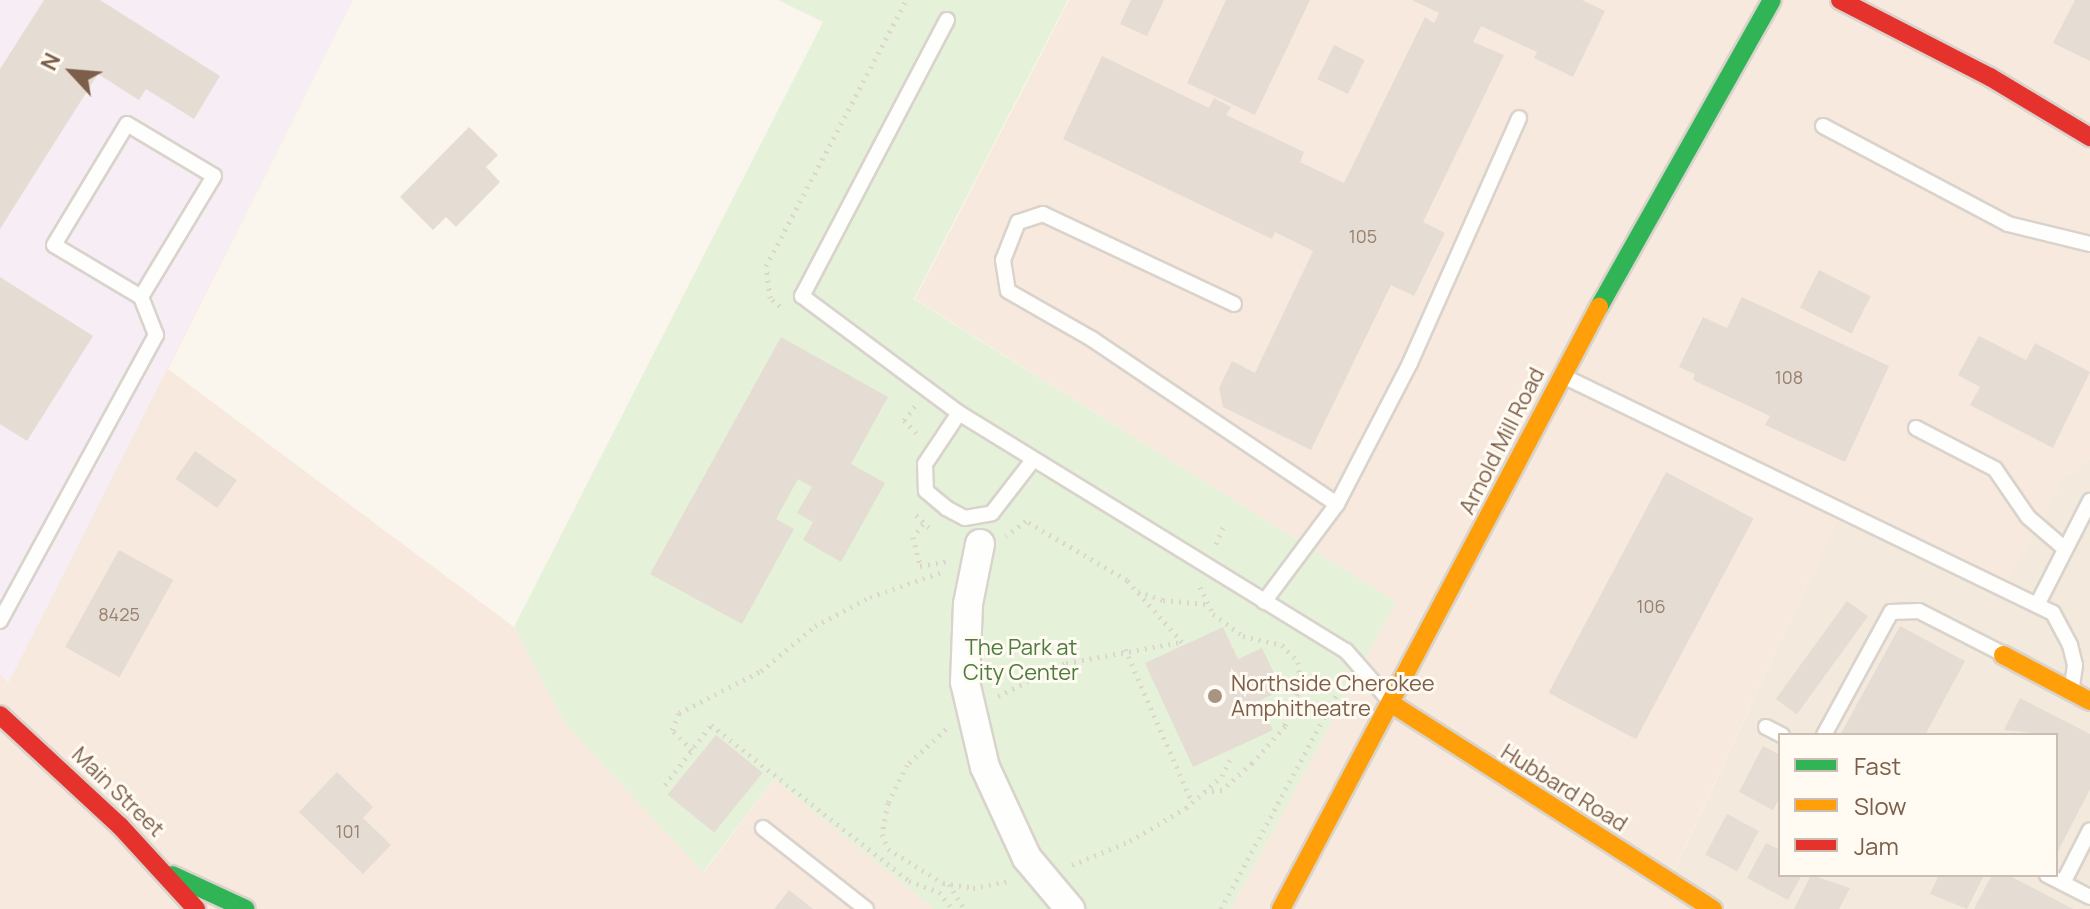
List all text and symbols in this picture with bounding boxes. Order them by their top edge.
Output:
north arrow [32,32,112,112]
text: N [33,48,67,75]
house number: 105 [1349,225,1377,247]
street label: Arnold Mill Road [1454,363,1550,519]
house number: 108 [1775,366,1803,388]
house number: 106 [1636,595,1666,617]
house number: 8425 [98,603,140,625]
park label: The Park at City Center [963,634,1079,686]
place label: Northside Cherokee Amphitheatre [1231,670,1435,722]
marker: Northside Cherokee Amphitheatre [1206,687,1224,705]
legend [1778,733,2058,877]
street label: Hubbard Road [1496,739,1632,837]
street label: Main Street [66,742,170,842]
text: Fast [1854,749,1901,782]
text: Slow [1854,789,1907,822]
house number: 101 [335,820,361,842]
text: Jam [1854,829,1899,862]

